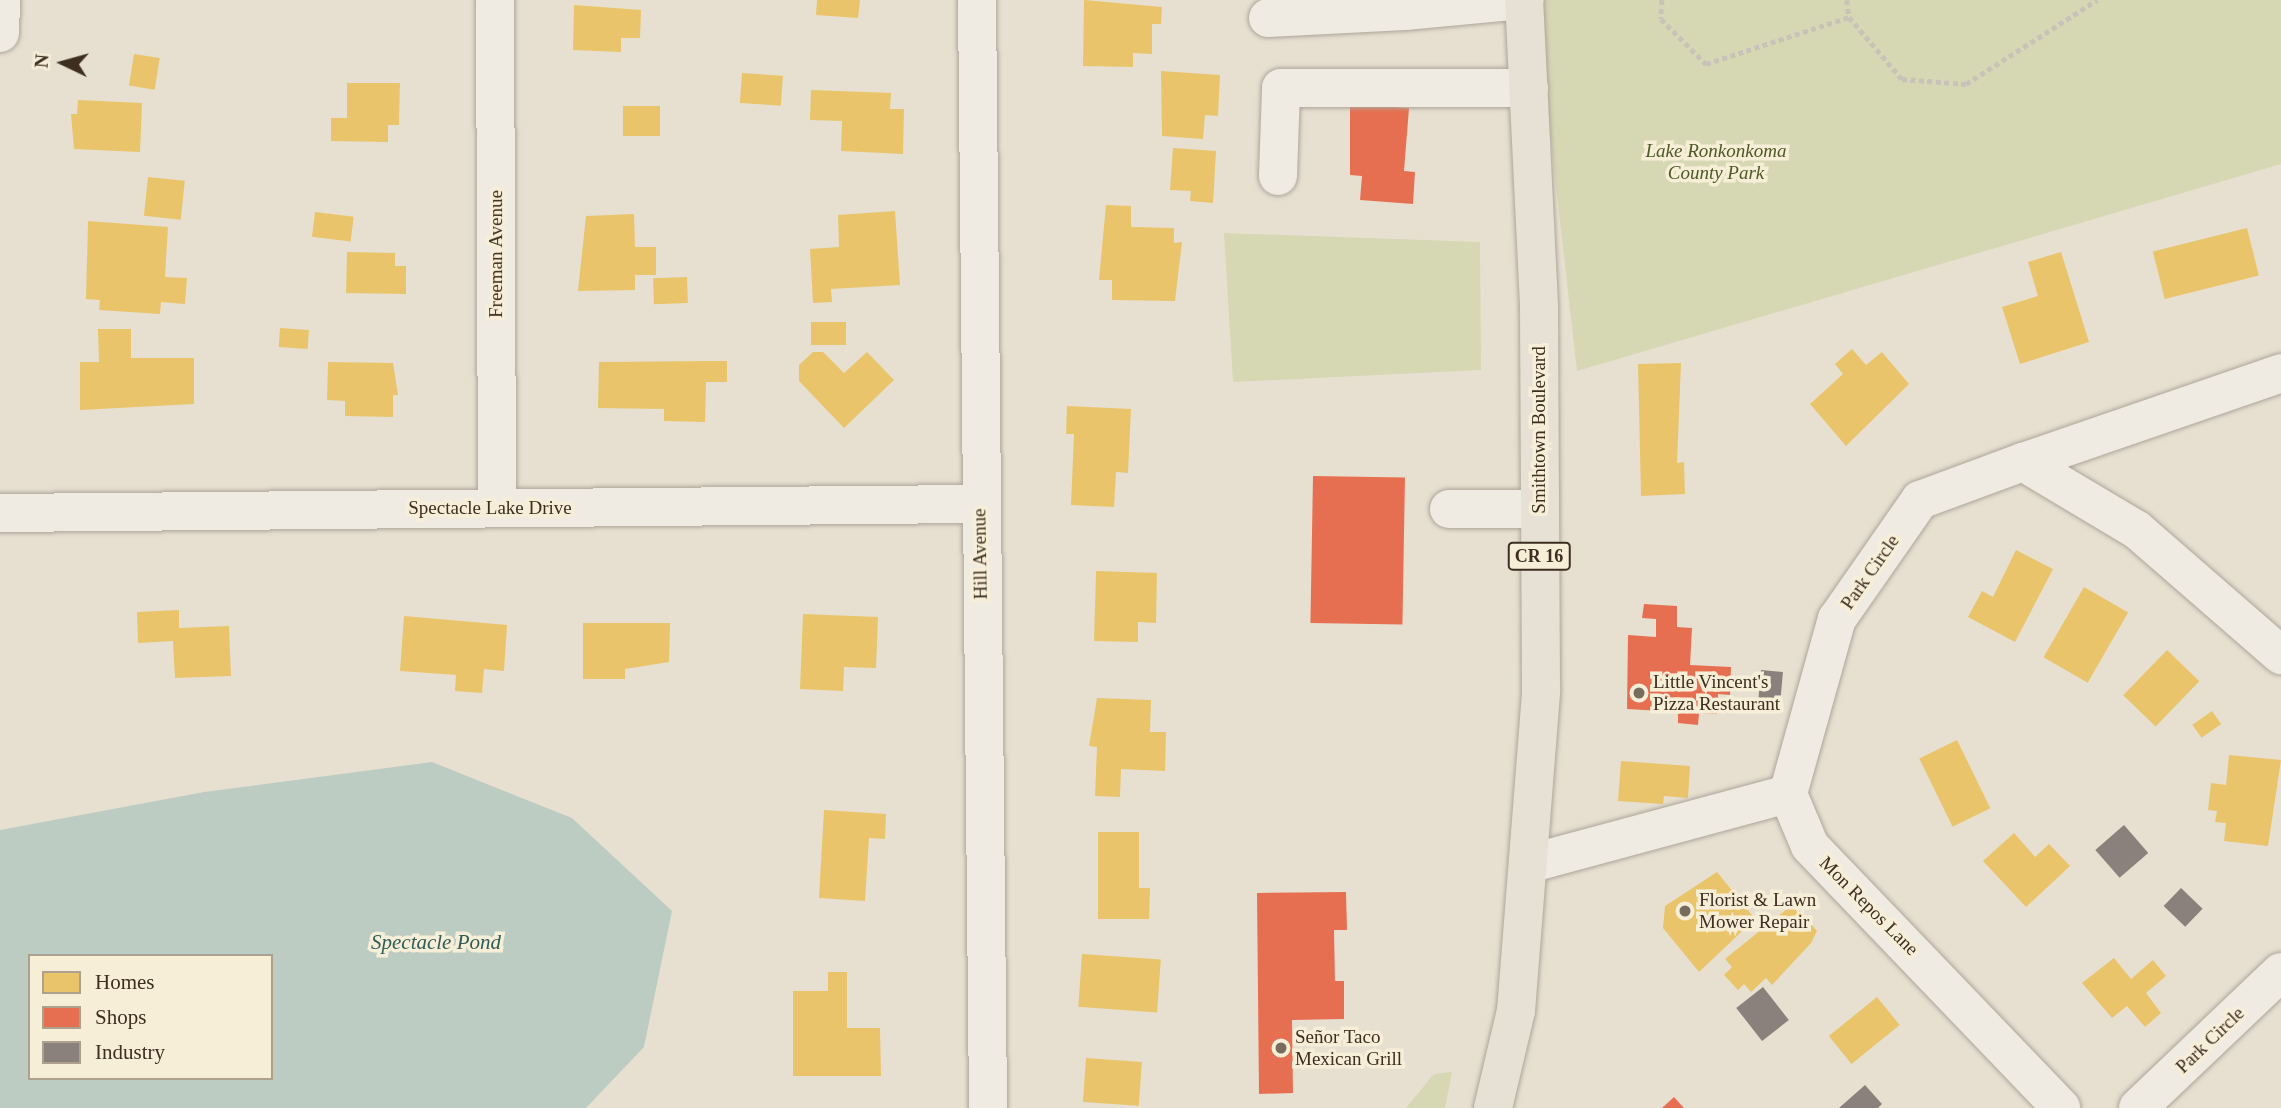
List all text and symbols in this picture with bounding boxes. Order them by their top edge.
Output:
north arrow [28,28,98,98]
text: N [31,53,53,69]
park label: Lake Ronkonkoma County Park [1646,140,1786,184]
street label: Freeman Avenue [485,190,507,318]
street label: Smithtown Boulevard [1528,346,1550,514]
street label: Spectacle Lake Drive [408,497,572,519]
street label: Hill Avenue [968,508,992,600]
street label: Park Circle [1836,530,1904,614]
road number: CR 16 [1508,542,1570,570]
place label: Little Vincent's Pizza Restaurant [1653,671,1780,715]
marker: Little Vincent's Pizza Restaurant [1631,685,1647,701]
street label: Mon Repos Lane [1815,852,1923,960]
place label: Florist & Lawn Mower Repair [1699,889,1816,933]
marker: Florist & Lawn Mower Repair [1677,903,1693,919]
water label: Spectacle Pond [371,929,501,955]
legend [28,954,273,1080]
text: Homes [95,970,155,994]
street label: Park Circle [2171,1002,2249,1078]
text: Shops [95,1005,146,1029]
place label: Señor Taco Mexican Grill [1295,1026,1402,1070]
text: Industry [95,1040,165,1064]
marker: Señor Taco Mexican Grill [1273,1040,1289,1056]

